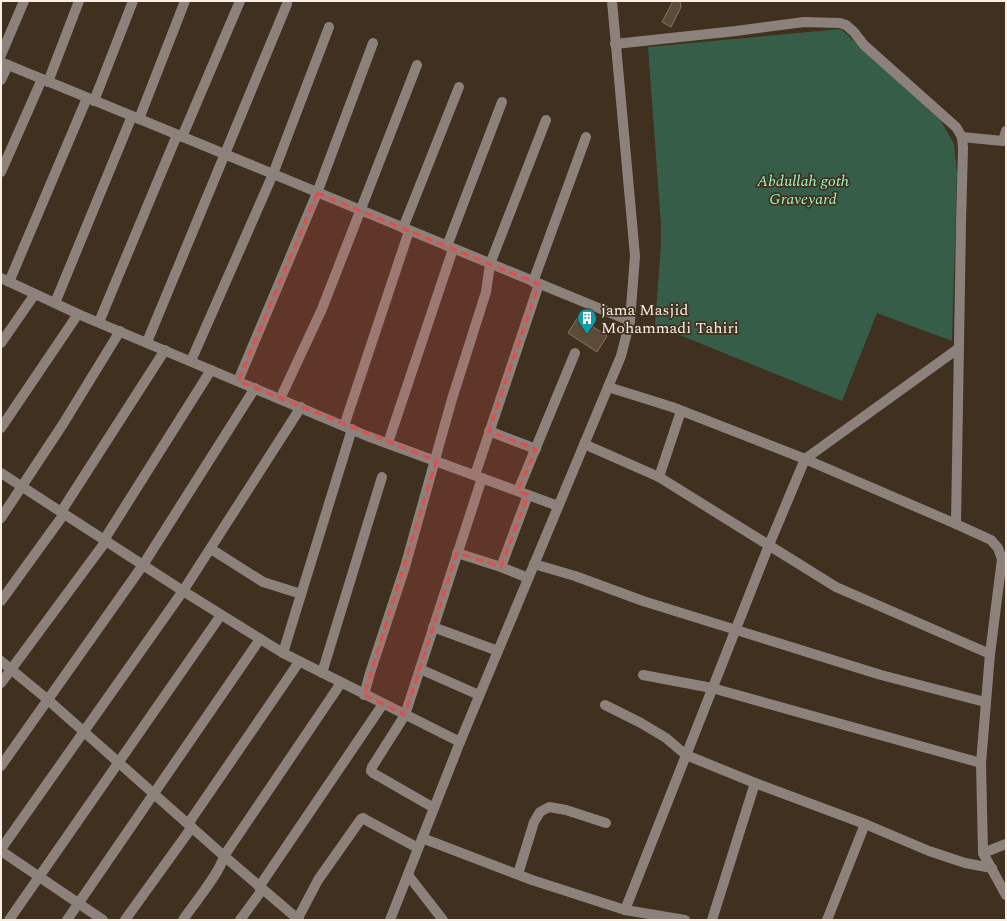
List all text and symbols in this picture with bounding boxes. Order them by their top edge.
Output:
park label: Abdullah goth Graveyard [756,169,849,211]
place label: jama Masjid Mohammadi Tahiri [601,298,739,340]
building icon: jama Masjid Mohammadi Tahiri [576,307,598,335]

